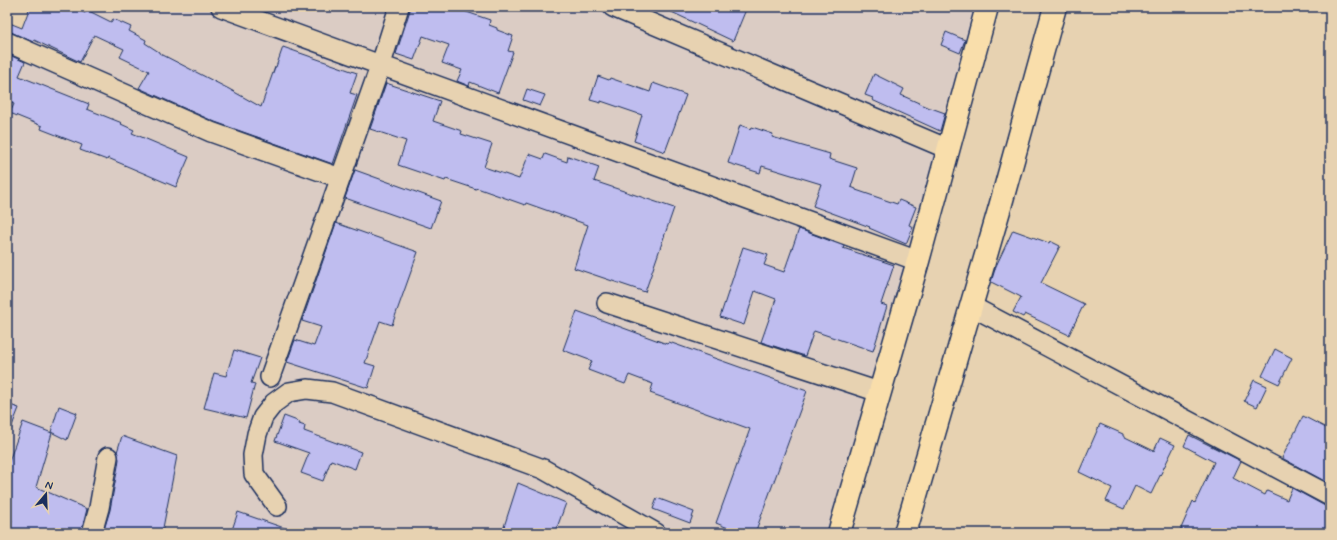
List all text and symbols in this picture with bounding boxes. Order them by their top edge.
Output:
north arrow [26,474,66,514]
text: N [43,478,55,493]

